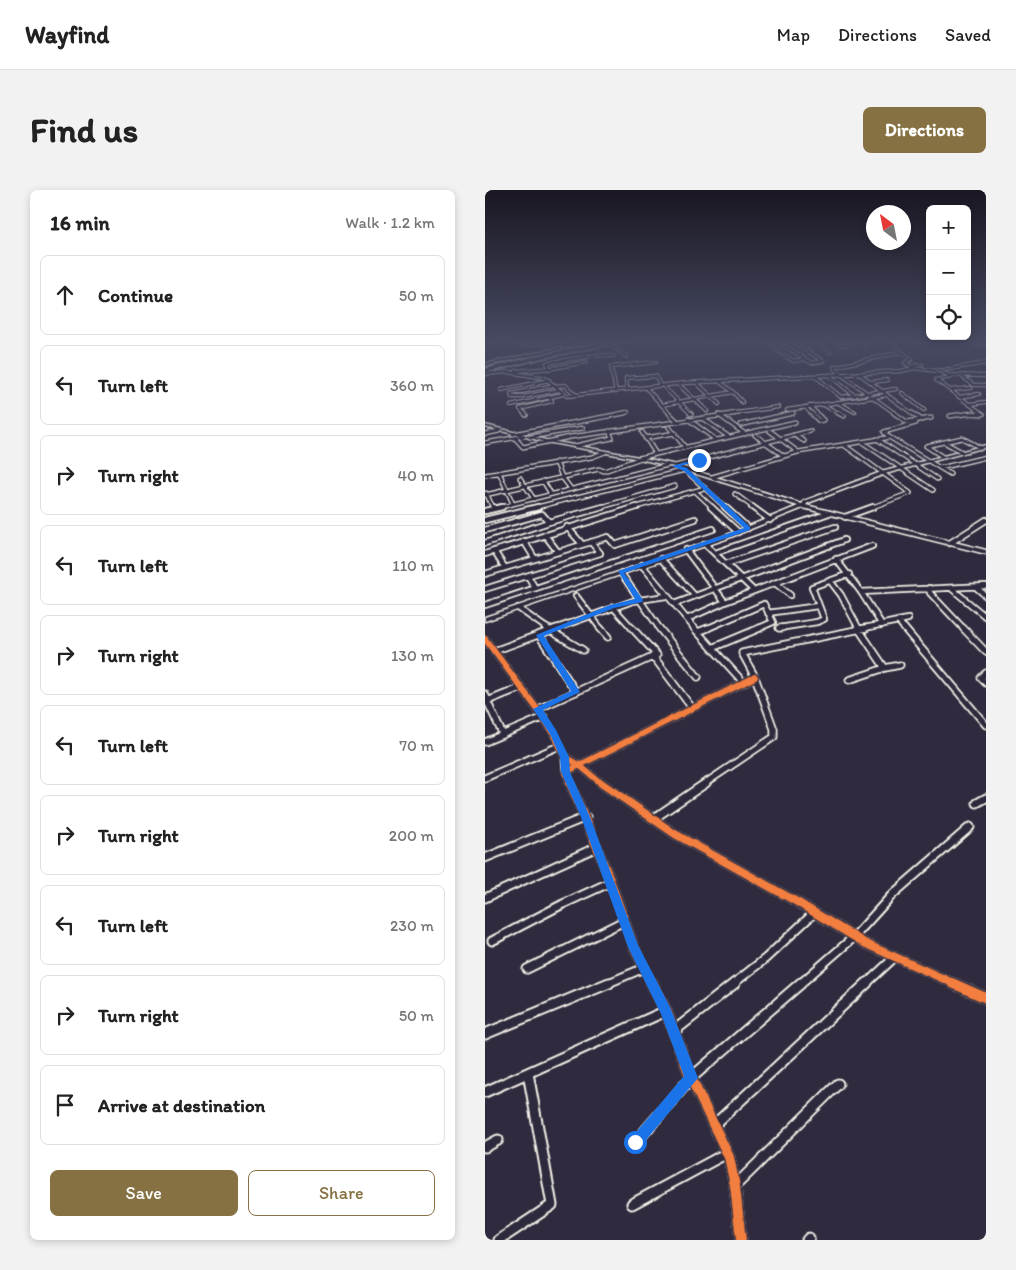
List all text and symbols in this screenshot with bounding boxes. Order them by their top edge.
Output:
text: Wayfind [25,20,109,49]
text: Map [777,24,810,46]
text: Directions [838,24,917,46]
text: Saved [945,24,991,46]
button: Directions [863,107,986,153]
text: Find us [30,109,138,151]
north arrow [866,205,911,250]
map controls [926,205,971,340]
button: + [926,205,971,250]
text: 16 min [50,210,110,235]
text: Walk · 1.2 km [345,213,435,232]
button: − [926,250,971,295]
icon: ahead [51,281,79,309]
text: Continue [98,284,173,307]
text: 50 m [399,286,434,305]
button: locate [926,295,971,340]
icon: left [51,371,79,399]
text: Turn left [98,374,168,397]
text: 360 m [390,376,434,395]
route end [688,449,711,472]
icon: right [51,461,79,489]
text: Turn right [98,464,179,487]
text: 40 m [397,466,434,485]
icon: left [51,551,79,579]
text: Turn left [98,554,168,577]
text: 110 m [392,556,434,575]
icon: right [51,641,79,669]
text: Turn right [98,644,179,667]
text: 130 m [391,646,434,665]
icon: left [51,731,79,759]
text: Turn left [98,734,168,757]
text: 70 m [399,736,434,755]
icon: right [51,821,79,849]
text: Turn right [98,824,179,847]
text: 200 m [389,826,434,845]
icon: left [51,911,79,939]
text: Turn left [98,914,168,937]
text: 230 m [390,916,434,935]
icon: right [51,1001,79,1029]
text: Turn right [98,1004,179,1027]
text: 50 m [399,1006,434,1025]
icon: arrive [51,1091,79,1119]
text: Arrive at destination [98,1094,265,1117]
route start [624,1131,647,1154]
button: Save [50,1170,238,1216]
button: Share [248,1170,435,1216]

